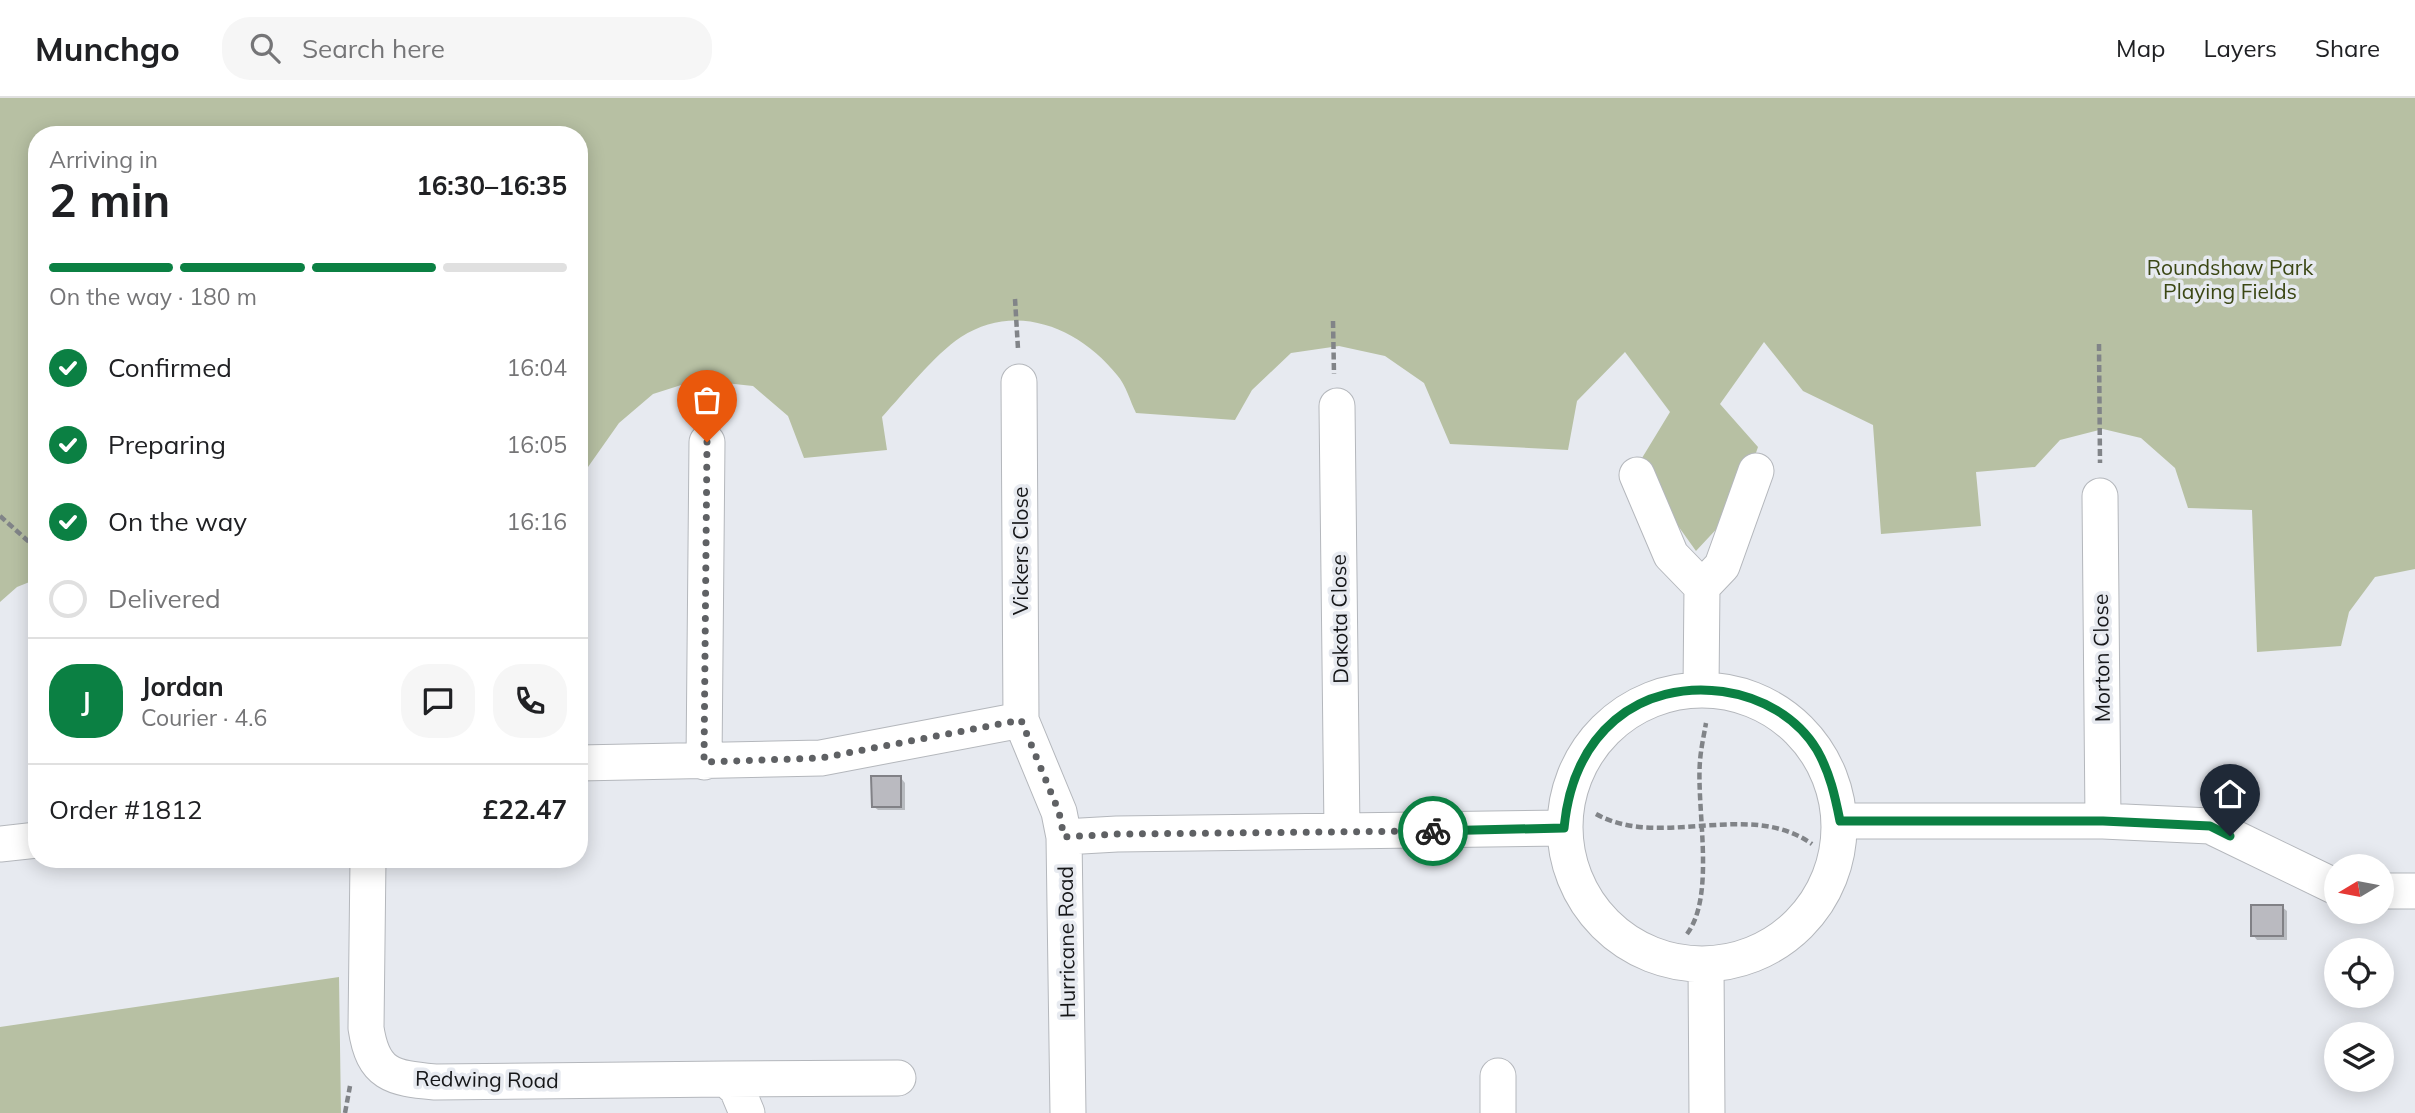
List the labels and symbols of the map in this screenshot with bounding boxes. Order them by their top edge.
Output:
park label: Roundshaw Park Playing Fields [2147,254,2313,304]
pin [677,370,737,442]
street label: Vickers Close [1007,487,1033,615]
street label: Dakota Close [1325,554,1353,684]
street label: Morton Close [2087,594,2115,722]
pin [2200,764,2260,836]
courier [1398,796,1468,866]
north arrow [2324,854,2394,924]
street label: Hurricane Road [1052,866,1080,1018]
street label: Redwing Road [415,1065,559,1093]

